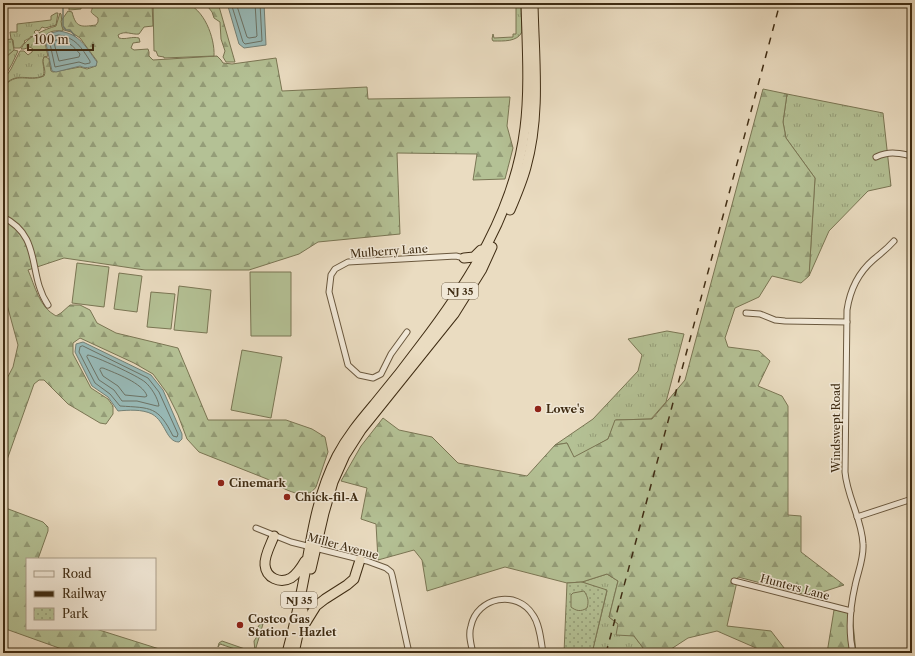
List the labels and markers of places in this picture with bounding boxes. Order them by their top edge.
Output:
place label: Lowe's [546,402,584,416]
marker: Lowe's [533,404,543,414]
place label: Cinemark [229,476,287,490]
marker: Cinemark [216,478,226,488]
place label: Chick-fil-A [295,490,359,504]
marker: Chick-fil-A [282,492,292,502]
place label: Costco Gas Station - Hazlet [248,612,337,639]
marker: Costco Gas Station - Hazlet [235,620,245,630]

